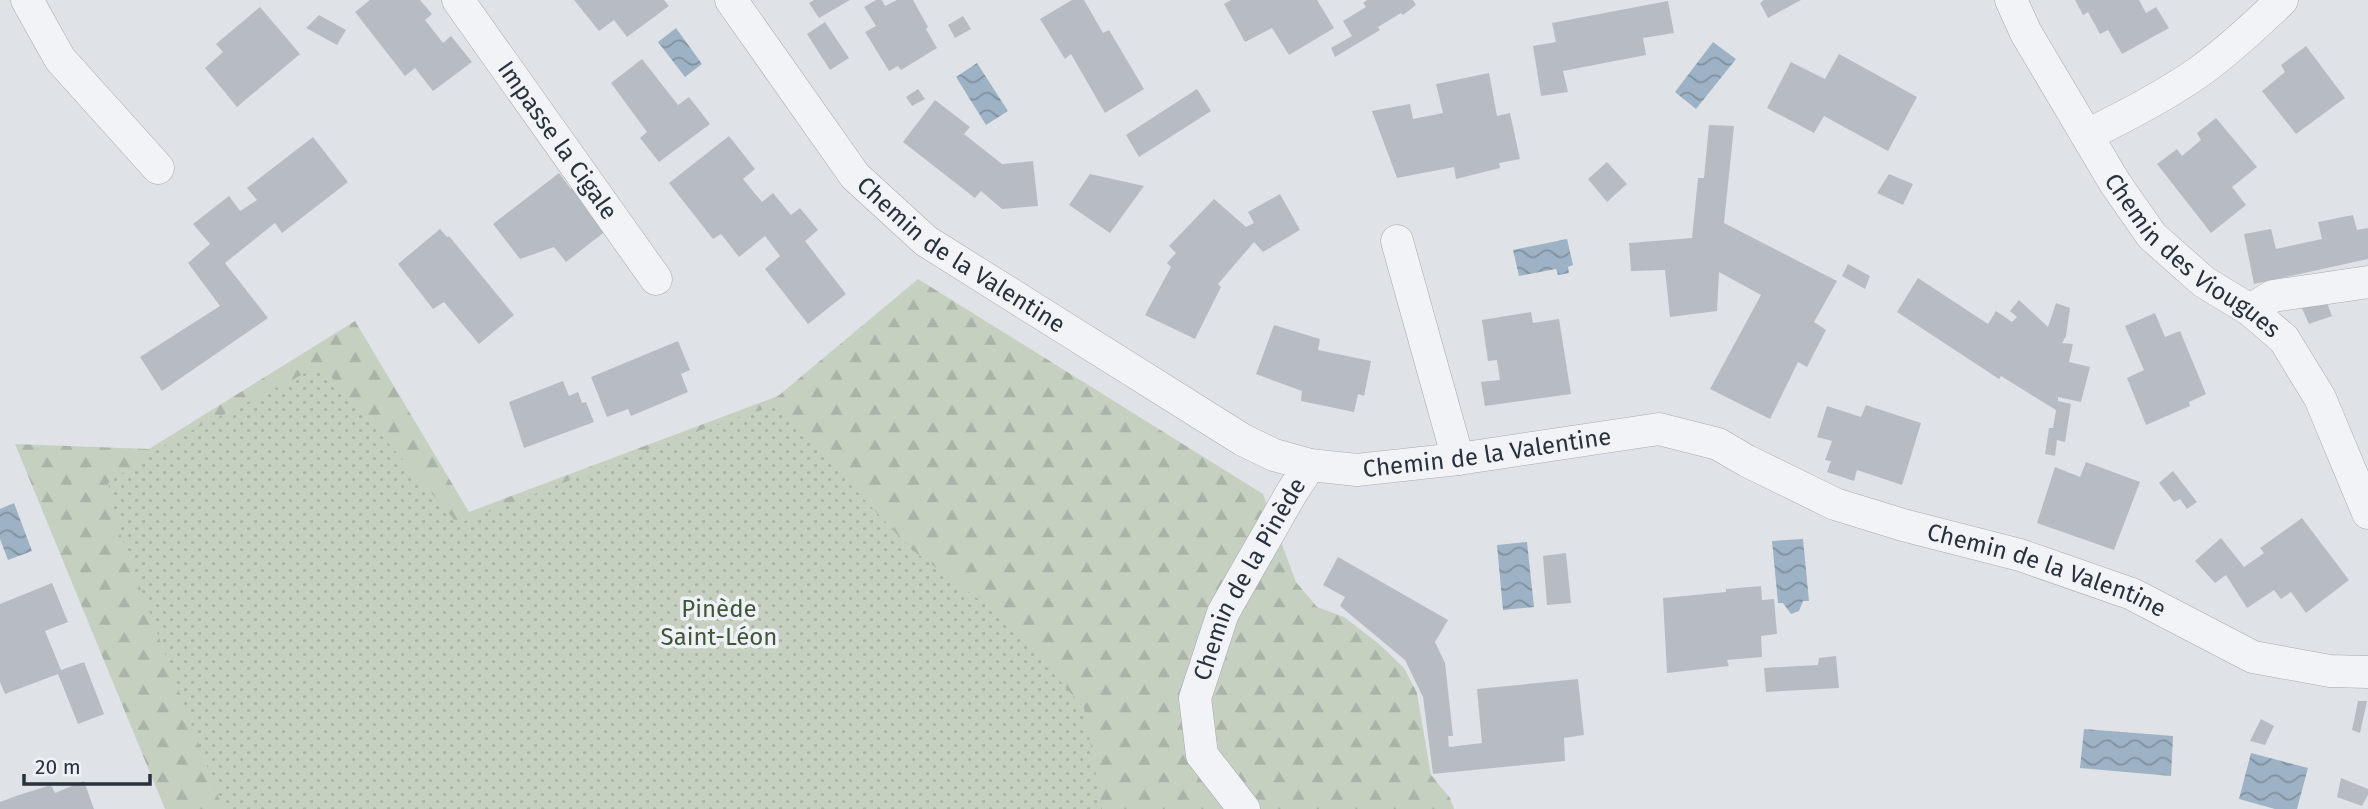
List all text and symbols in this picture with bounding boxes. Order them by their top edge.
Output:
street label: Impasse la Cigale [492,56,623,225]
street label: Chemin des Viougues [2099,168,2286,344]
street label: Chemin de la Valentine [851,171,1070,339]
street label: Chemin de la Valentine [1361,422,1613,483]
street label: Chemin de la Pinède [1188,472,1312,684]
street label: Chemin de la Valentine [1924,518,2171,623]
park label: Pinède Saint-Léon [661,595,777,651]
scale bar [24,742,150,786]
text: 20 m [35,754,81,780]

